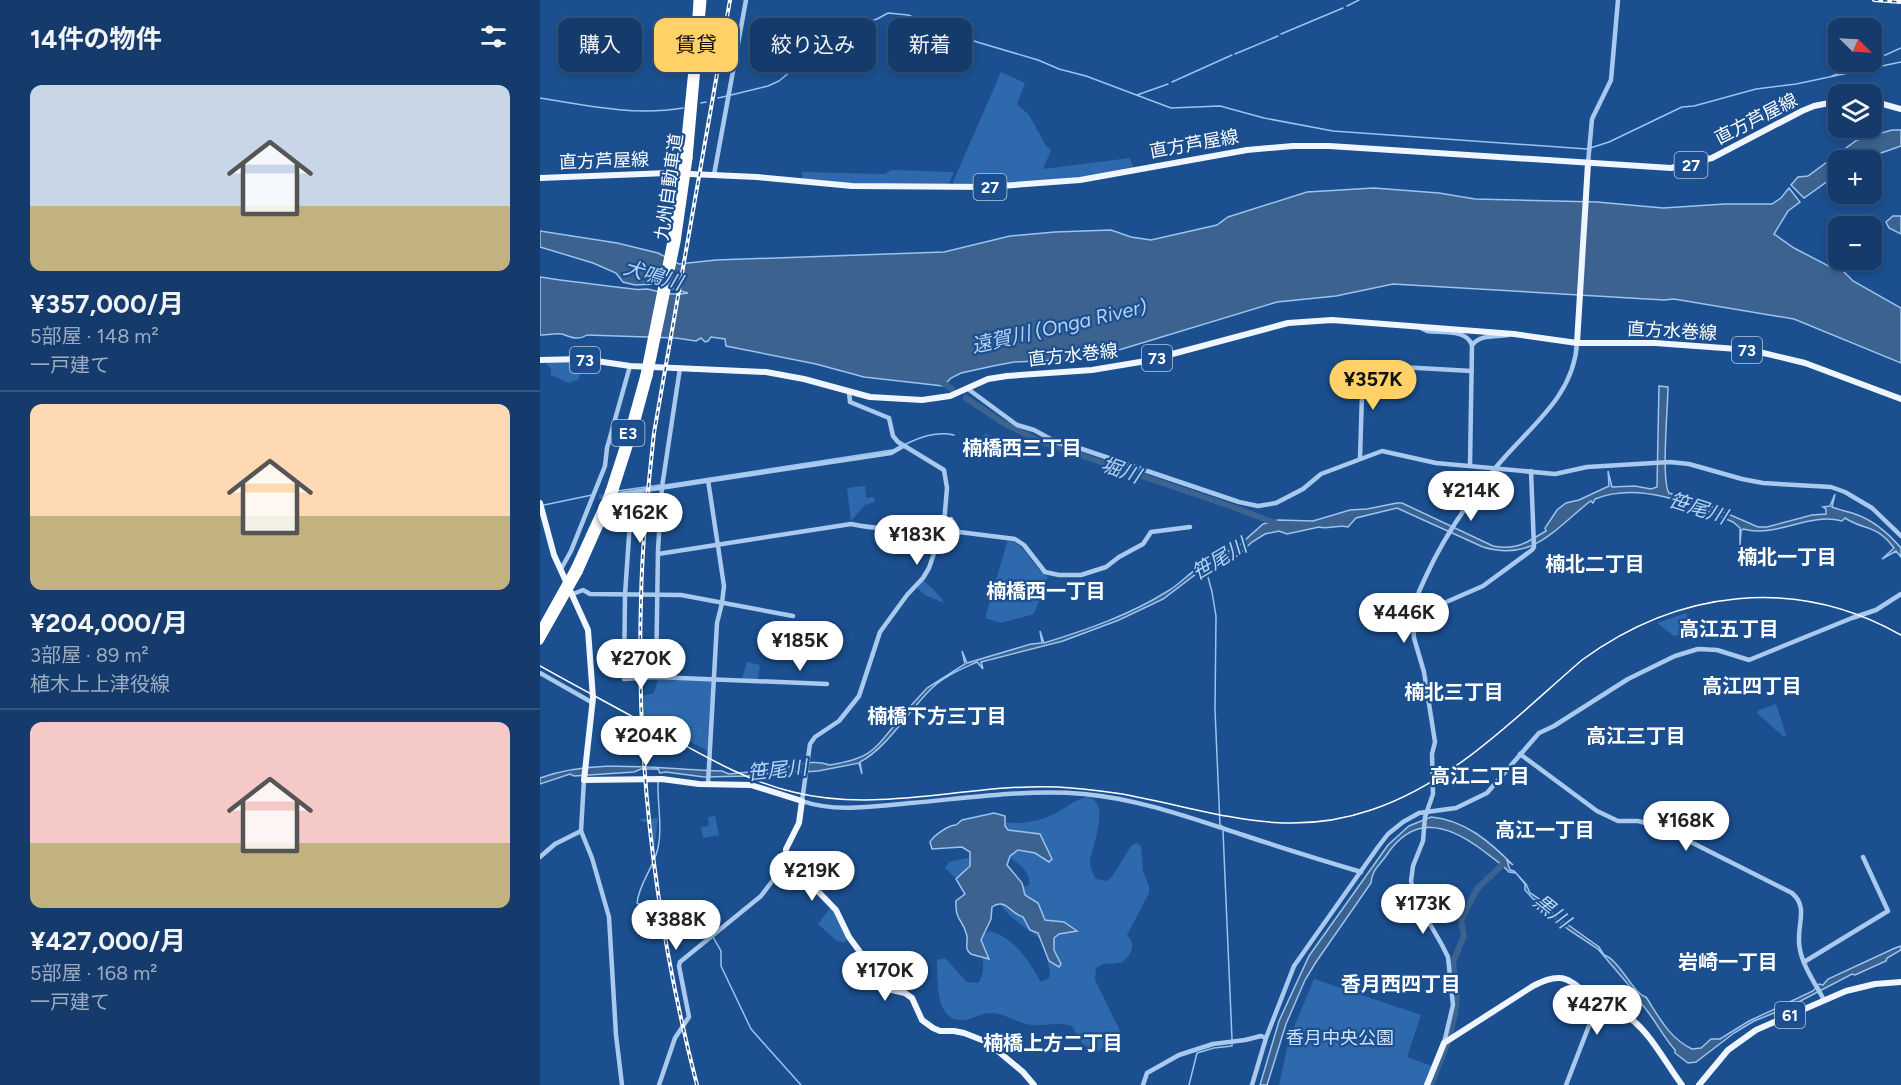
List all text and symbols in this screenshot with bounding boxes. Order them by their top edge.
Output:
chip: 購入 [558,18,642,72]
chip: 賃貸 [654,18,738,72]
chip: 絞り込み [750,18,876,72]
chip: 新着 [888,18,972,72]
north arrow [1828,18,1882,72]
map controls [1828,18,1882,270]
icon: filters [477,20,510,53]
text: 14件の物件 [30,23,161,55]
button: layers [1828,84,1882,138]
street label: 直方芦屋線 [1711,89,1801,149]
icon: home [216,124,324,232]
street label: 直方芦屋線 [1148,125,1240,163]
street label: 九州自動車道 [651,132,687,242]
street label: 直方芦屋線 [559,148,649,174]
button: + [1828,150,1882,204]
road number: 27 [1674,152,1708,178]
road number: 27 [974,174,1006,200]
button: − [1828,216,1882,270]
water label: 犬鳴川 [621,255,687,295]
text: ¥357,000/月 [30,288,184,320]
water label: 遠賀川 (Onga River) [969,294,1149,358]
street label: 直方水巻線 [1626,318,1718,344]
text: 5部屋 · 148 m² [30,324,159,348]
road number: 73 [1732,337,1762,363]
street label: 直方水巻線 [1027,339,1119,371]
road number: 73 [1142,345,1172,371]
road number: 73 [570,347,600,373]
text: 一戸建て [30,353,110,377]
pin: ¥357K [1331,360,1415,411]
text: ¥357K [1343,367,1403,391]
road number: E3 [612,420,644,446]
district label: 楠橋西三丁目 [962,436,1082,460]
icon: home [216,443,324,551]
water label: 堀川 [1098,452,1146,489]
pin: ¥214K [1429,471,1513,522]
text: ¥214K [1442,478,1500,502]
water label: 笹尾川 [1666,487,1732,529]
pin: ¥162K [598,493,682,544]
text: ¥162K [612,500,668,524]
pin: ¥183K [875,515,959,566]
text: ¥183K [888,522,946,546]
water label: 笹尾川 [1187,532,1253,585]
district label: 楠北一丁目 [1737,545,1837,569]
district label: 楠北二丁目 [1545,552,1645,576]
district label: 楠橋西一丁目 [986,579,1106,603]
pin: ¥446K [1362,593,1446,644]
text: ¥446K [1373,600,1435,624]
text: ¥204,000/月 [30,607,188,639]
district label: 高江五丁目 [1679,617,1779,641]
pin: ¥185K [758,621,842,672]
text: ¥185K [771,628,829,652]
pin: ¥270K [599,639,683,690]
text: 3部屋 · 89 m² [30,643,149,667]
text: ¥270K [611,646,671,670]
text: 植木上上津役線 [30,672,170,696]
district label: 高江四丁目 [1702,674,1802,698]
district label: 楠北三丁目 [1404,680,1504,704]
district label: 楠橋下方三丁目 [867,704,1007,728]
pin: ¥204K [604,716,688,767]
text: ¥204K [615,723,677,747]
district label: 高江三丁目 [1586,724,1686,748]
water label: 笹尾川 [746,755,810,785]
icon: home [216,761,324,869]
district label: 高江二丁目 [1430,764,1530,788]
pin: ¥168K [1644,801,1728,852]
text: ¥168K [1657,808,1715,832]
district label: 高江一丁目 [1495,818,1595,842]
pin: ¥219K [770,851,854,902]
text: ¥219K [784,858,840,882]
pin: ¥173K [1381,884,1465,935]
water label: 黒川 [1529,889,1577,934]
text: ¥173K [1395,891,1451,915]
pin: ¥388K [634,900,718,951]
text: ¥388K [646,907,706,931]
text: ¥427,000/月 [30,925,186,957]
district label: 岩崎一丁目 [1678,950,1778,974]
pin: ¥170K [843,951,927,1002]
text: ¥170K [856,958,914,982]
text: 5部屋 · 168 m² [30,961,158,985]
district label: 香月西四丁目 [1341,972,1461,996]
pin: ¥427K [1555,985,1639,1036]
text: 一戸建て [30,990,110,1014]
text: ¥427K [1567,992,1627,1016]
road number: 61 [1775,1002,1805,1028]
park label: 香月中央公園 [1286,1027,1394,1049]
district label: 楠橋上方二丁目 [983,1031,1123,1055]

